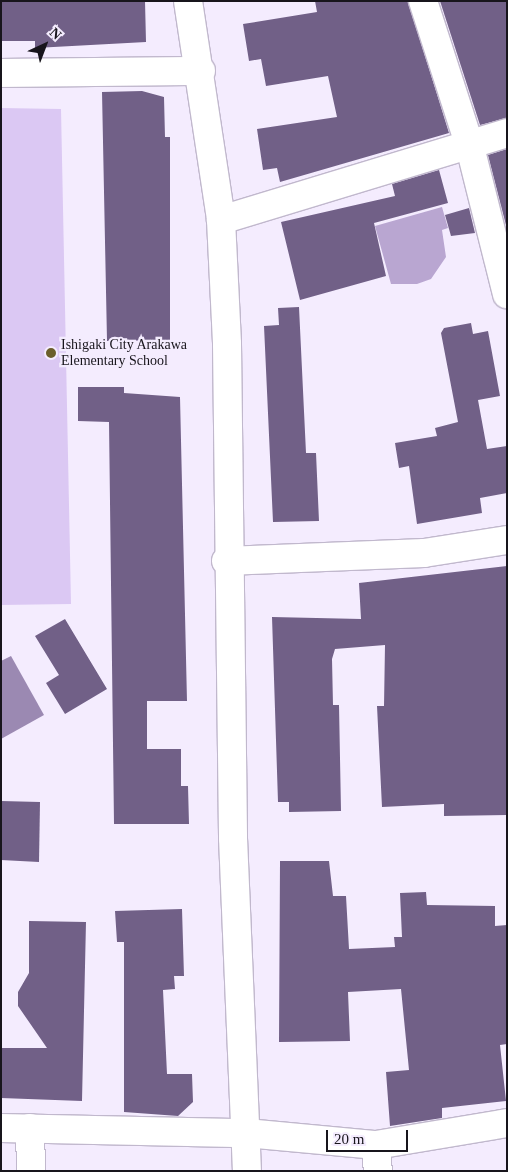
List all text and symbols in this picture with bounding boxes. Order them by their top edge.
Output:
north arrow [20,20,70,70]
text: N [47,25,64,43]
place label: Ishigaki City Arakawa Elementary School [61,337,188,370]
marker: Ishigaki City Arakawa Elementary School [45,347,57,359]
scale bar [328,1120,410,1152]
text: 20 m [334,1131,364,1147]

